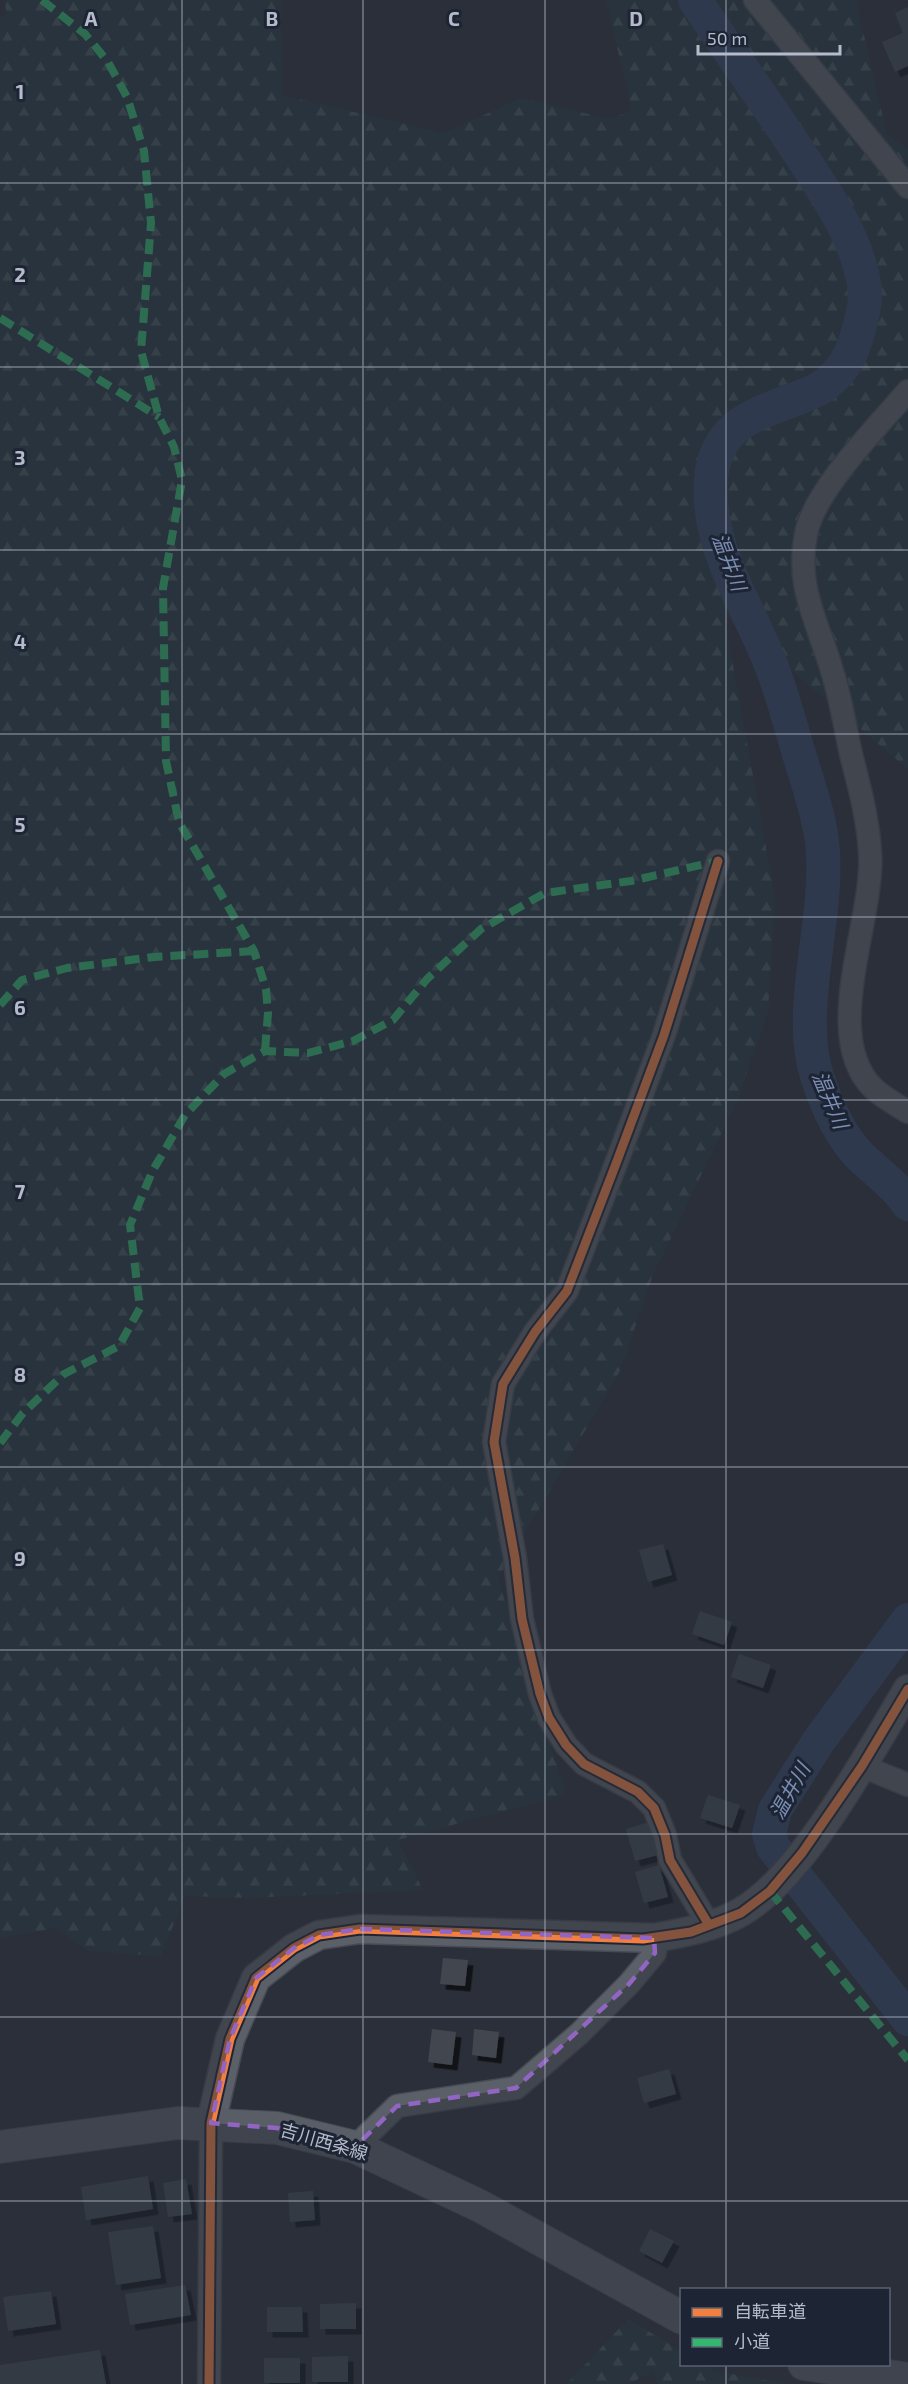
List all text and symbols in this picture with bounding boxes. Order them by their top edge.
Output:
text: A [84,6,98,30]
text: B [266,6,278,30]
text: C [448,6,460,30]
text: D [629,6,643,30]
scale bar [698,18,840,56]
text: 50 m [707,27,747,49]
text: 1 [16,79,24,103]
text: 2 [14,262,26,286]
text: 3 [14,445,26,469]
water label: 温井川 [708,529,753,596]
text: 4 [14,629,27,653]
text: 5 [14,812,26,836]
text: 6 [14,995,26,1019]
water label: 温井川 [808,1067,854,1134]
text: 7 [15,1179,26,1203]
text: 8 [14,1362,26,1386]
text: 9 [14,1546,26,1570]
water label: 温井川 [764,1757,815,1823]
street label: 吉川西条線 [278,2118,371,2164]
legend [680,2288,890,2366]
text: 自転車道 [734,2300,806,2322]
text: 小道 [734,2330,770,2352]

